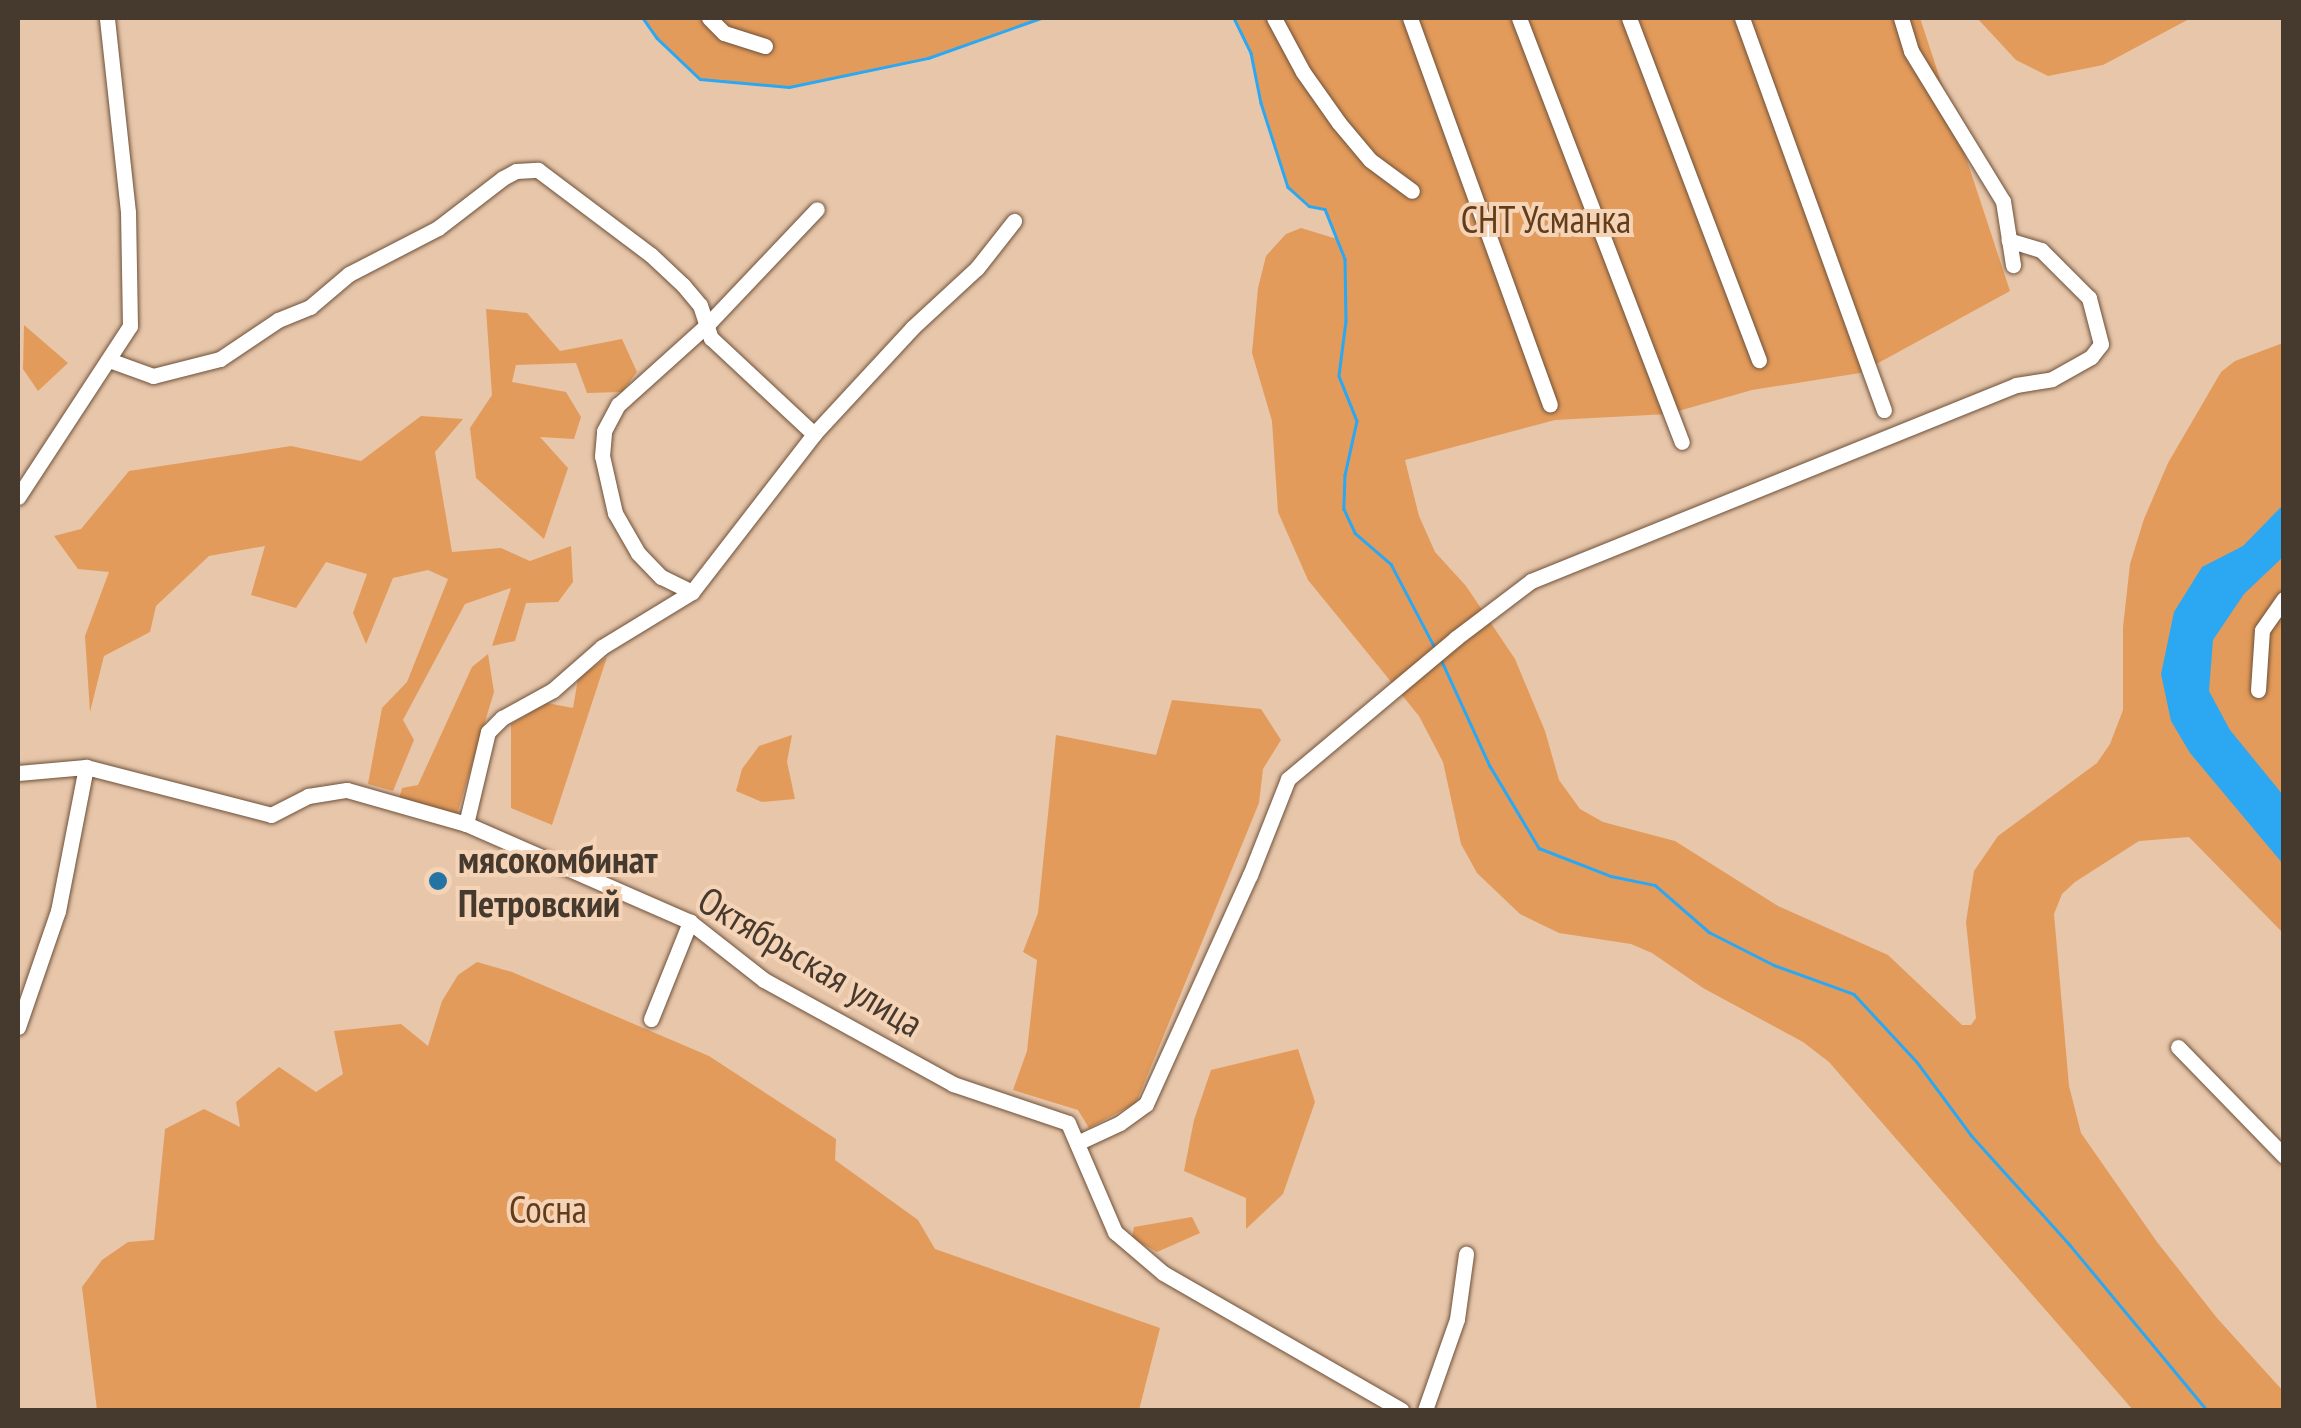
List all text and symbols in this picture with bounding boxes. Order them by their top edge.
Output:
park label: СНТ Усманка [1460,196,1632,242]
place label: мясокомбинат Петровский [458,836,658,926]
marker: мясокомбинат Петровский [427,870,449,892]
street label: Октябрьская улица [691,876,931,1046]
park label: Сосна [509,1186,587,1232]

